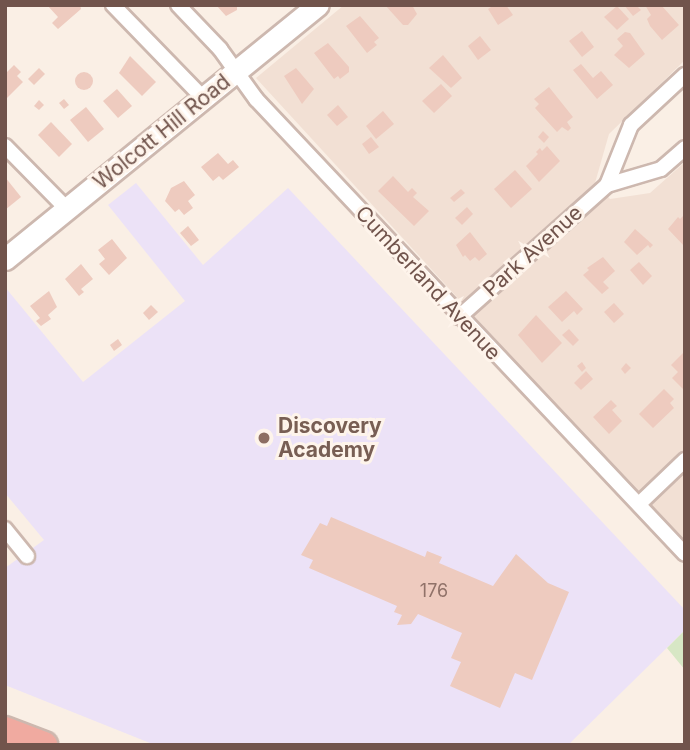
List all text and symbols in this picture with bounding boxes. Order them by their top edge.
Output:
street label: Wolcott Hill Road [89,69,235,195]
street label: Park Avenue [478,200,588,302]
street label: Cumberland Avenue [350,201,506,365]
place label: Discovery Academy [278,413,382,463]
marker: Discovery Academy [256,430,272,446]
house number: 176 [420,580,448,602]

